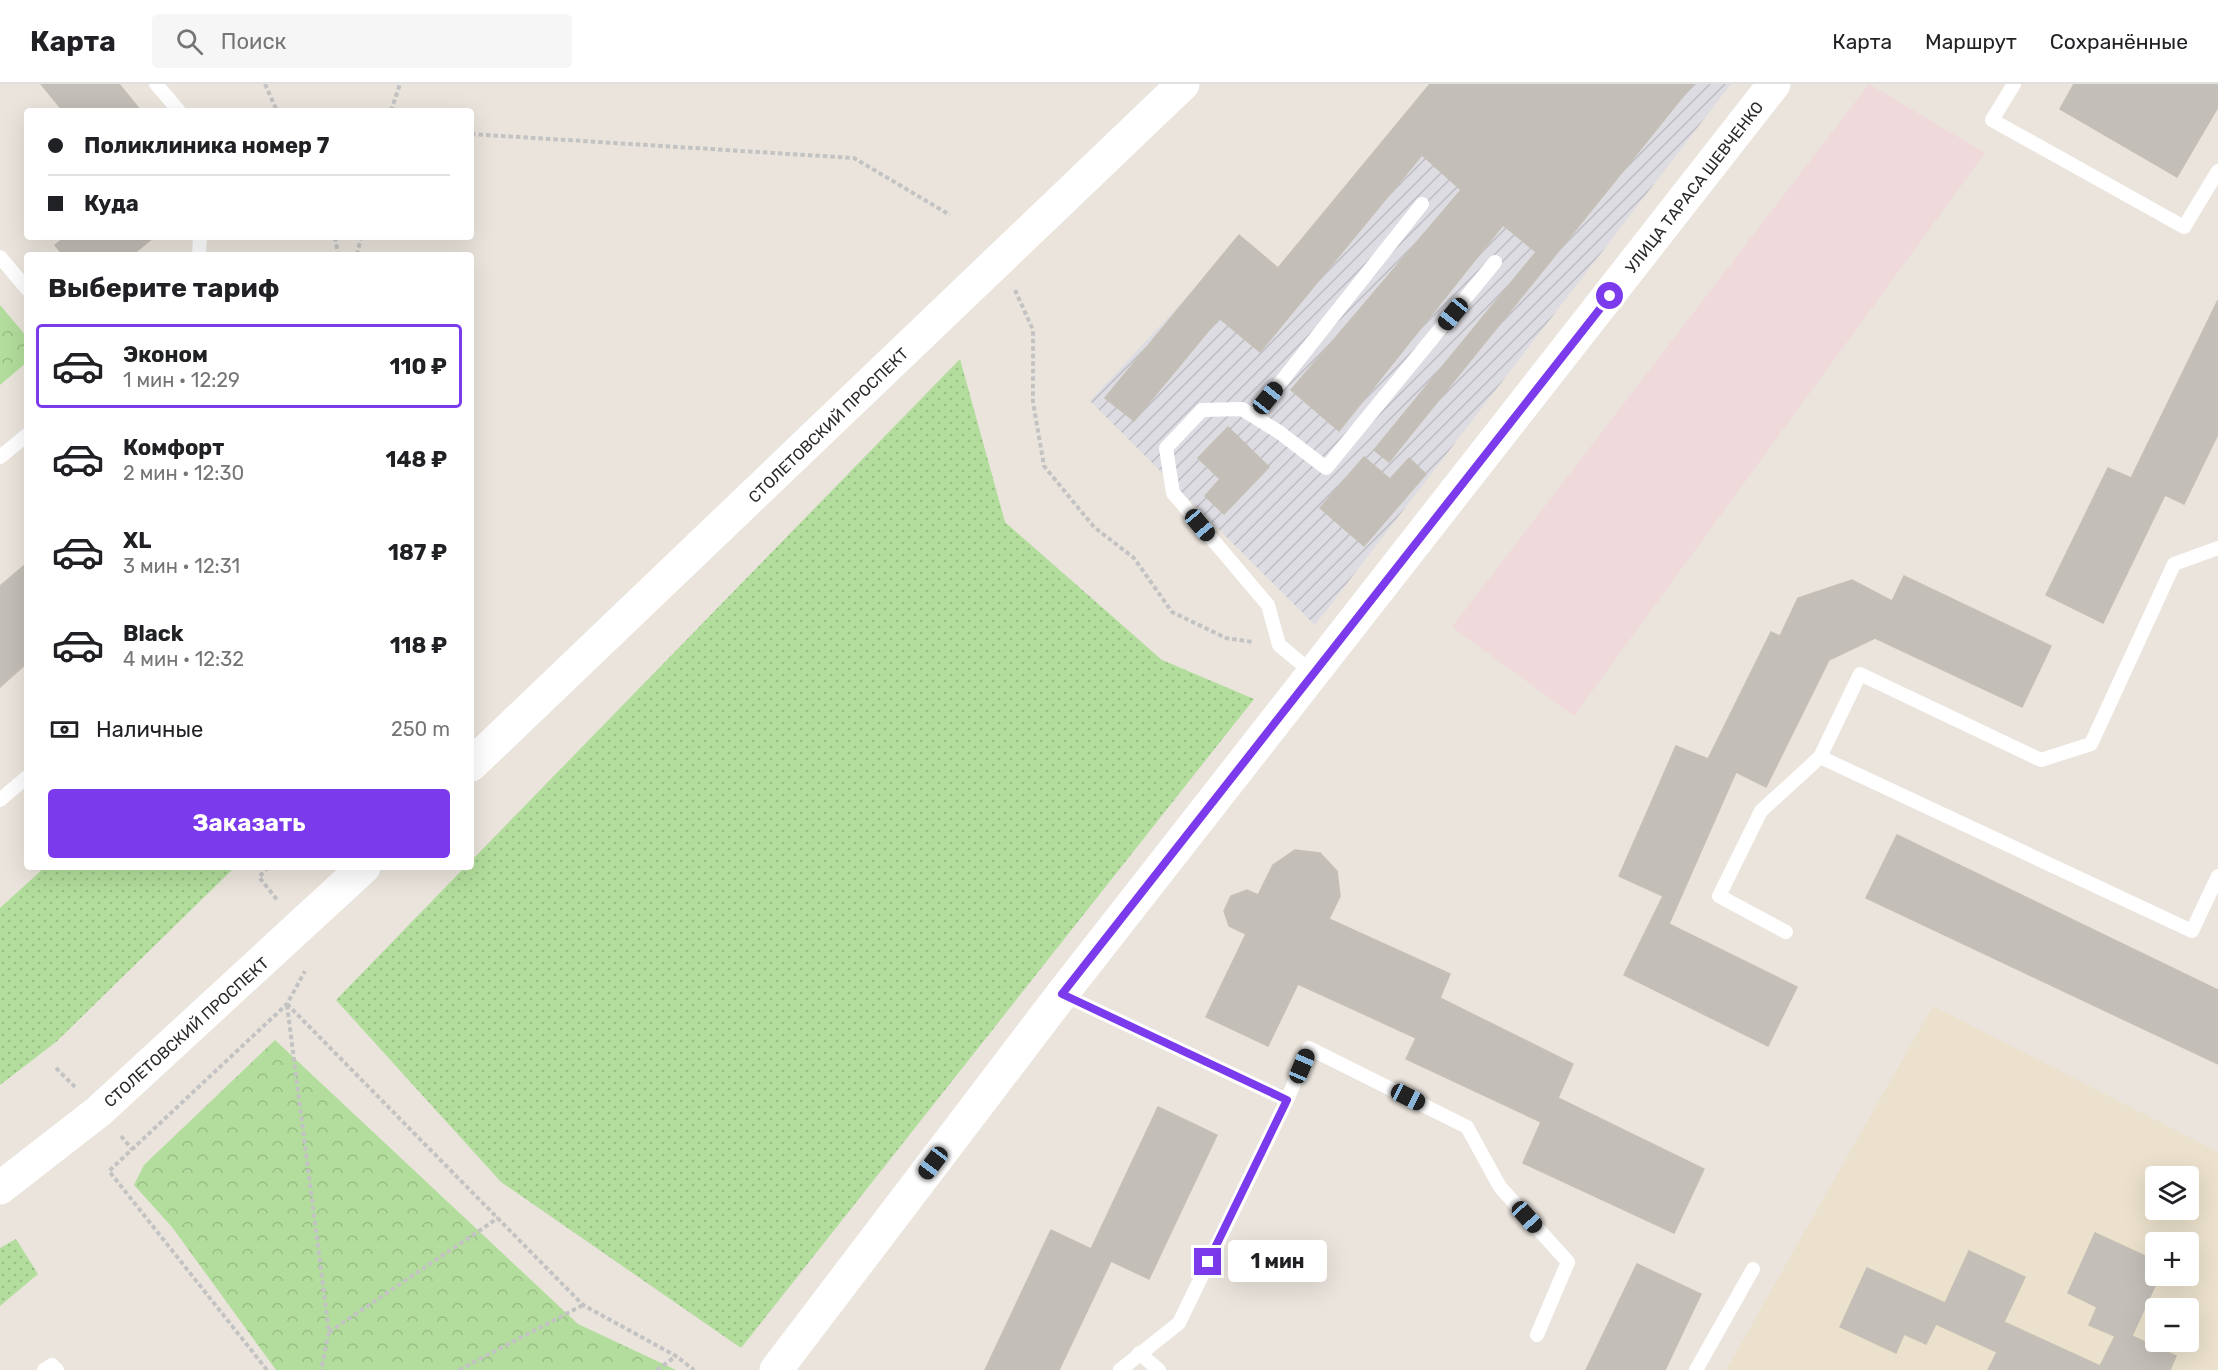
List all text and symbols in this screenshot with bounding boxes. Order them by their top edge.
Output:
search box [152,14,572,68]
text: Карта [30,25,116,58]
icon: search [173,25,206,58]
text: Поиск [221,28,286,55]
text: Карта [1832,29,1892,54]
text: Маршрут [1925,29,2017,54]
text: Сохранённые [2050,29,2188,54]
street label: УЛИЦА ТАРАСА ШЕВЧЕНКО [1621,98,1767,277]
text: Поликлиника номер 7 [84,132,329,159]
text: Куда [84,190,139,217]
text: Выберите тариф [48,272,279,304]
route start [1596,282,1623,309]
car [1435,294,1471,334]
icon: car [51,339,105,393]
text: Эконом [123,341,208,368]
street label: СТОЛЕТОВСКИЙ ПРОСПЕКТ [745,344,912,507]
text: 110 ₽ [390,353,447,380]
text: 1 мин · 12:29 [123,368,240,392]
car [1250,378,1286,418]
icon: car [51,432,105,486]
text: Комфорт [123,434,224,461]
text: 148 ₽ [386,446,447,473]
text: 2 мин · 12:30 [123,461,244,485]
car [1182,505,1218,545]
icon: car [51,525,105,579]
text: XL [123,527,151,554]
text: 187 ₽ [388,539,447,566]
text: 3 мин · 12:31 [123,554,240,578]
icon: car [51,618,105,672]
text: Black [123,620,184,647]
text: 118 ₽ [390,632,447,659]
text: 4 мин · 12:32 [123,647,244,671]
icon: cash [48,713,81,746]
text: Наличные [96,716,203,743]
text: 250 m [391,717,450,741]
button: Заказать [48,789,450,858]
street label: СТОЛЕТОВСКИЙ ПРОСПЕКТ [100,953,272,1111]
car [1287,1046,1317,1086]
car [1388,1081,1428,1113]
car [915,1143,951,1183]
map controls [2145,1166,2199,1352]
button: layers [2145,1166,2199,1220]
car [1508,1198,1546,1236]
button: + [2145,1232,2199,1286]
callout: 1 мин [1229,1241,1328,1283]
route end [1194,1248,1221,1275]
text: 1 мин [1250,1249,1305,1273]
button: − [2145,1298,2199,1352]

